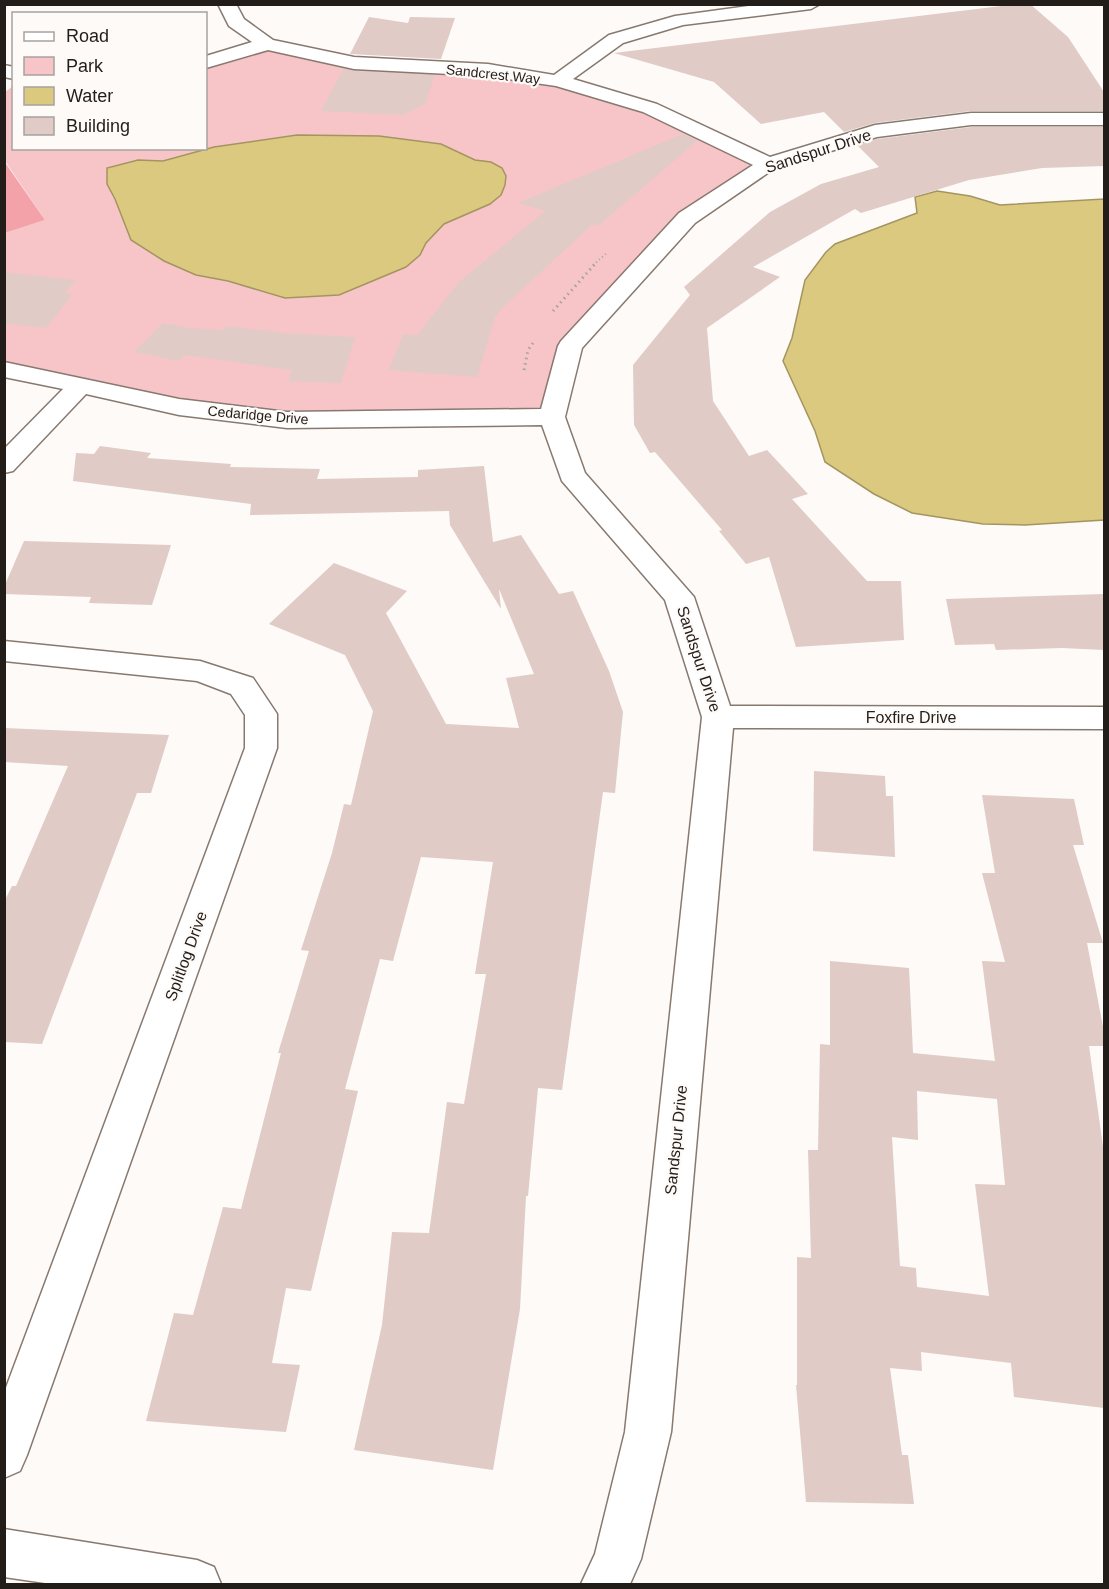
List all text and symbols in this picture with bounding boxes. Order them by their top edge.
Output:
legend [12,12,207,150]
text: Road [66,26,109,46]
text: Park [66,56,104,76]
street label: Sandcrest Way [445,61,541,87]
text: Water [66,86,113,106]
text: Building [66,116,130,136]
street label: Sandspur Drive [763,126,873,176]
street label: Cedaridge Drive [207,403,309,427]
street label: Sandspur Drive [674,604,724,714]
street label: Foxfire Drive [866,709,956,726]
street label: Splitlog Drive [162,909,210,1003]
street label: Sandspur Drive [662,1084,690,1196]

